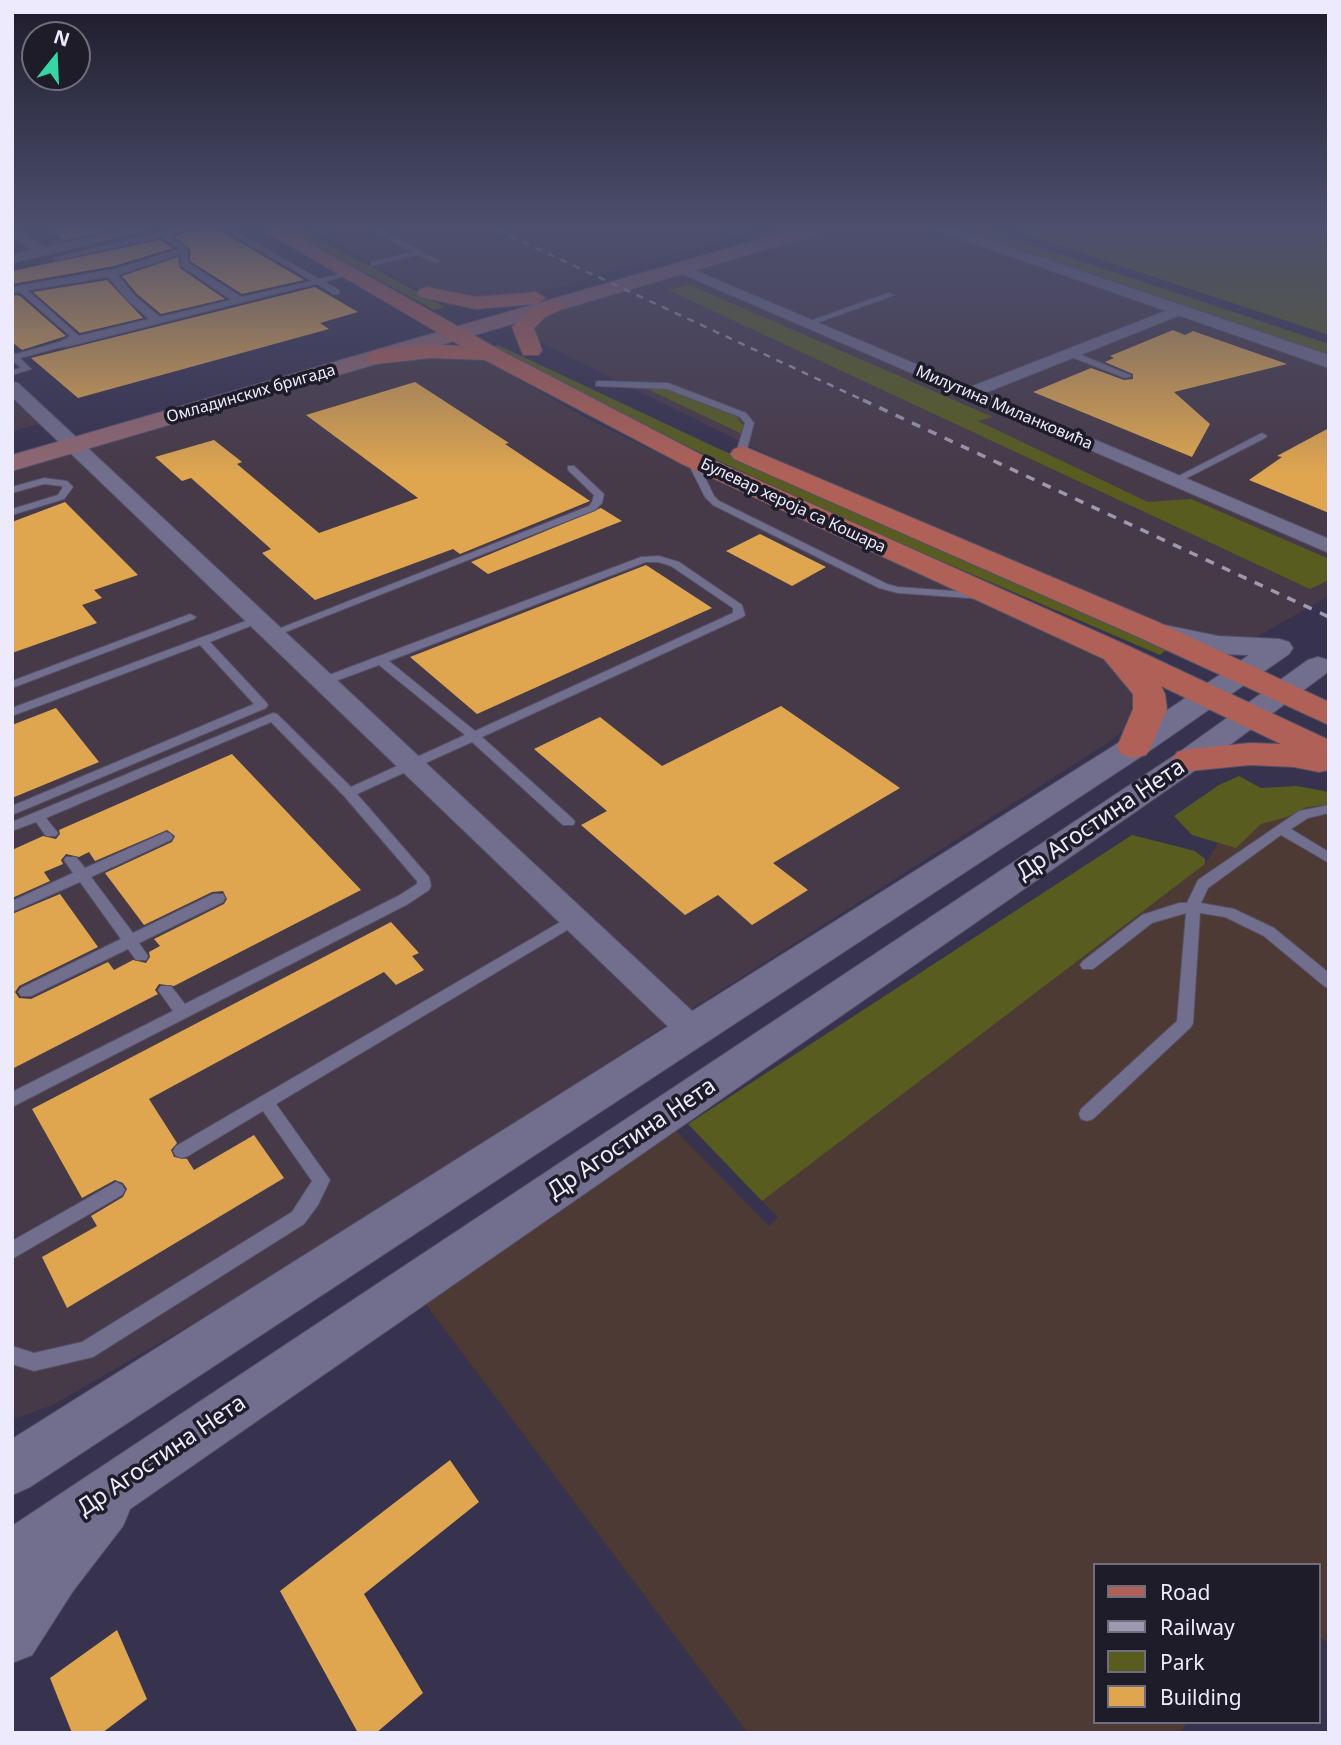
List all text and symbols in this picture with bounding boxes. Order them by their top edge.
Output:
north arrow [21,21,91,91]
text: N [50,23,73,53]
street label: Омладинских бригада [164,361,338,427]
street label: Милутина Миланковића [913,362,1095,454]
street label: Булевар хероја са Кошара [697,455,889,557]
street label: Др Агостина Нета [1012,753,1190,887]
street label: Др Агостина Нета [543,1072,721,1206]
street label: Др Агостина Нета [73,1389,251,1523]
legend [1092,1563,1320,1724]
text: Road [1160,1578,1210,1606]
text: Railway [1160,1613,1235,1641]
text: Park [1160,1648,1204,1676]
text: Building [1160,1683,1242,1711]

